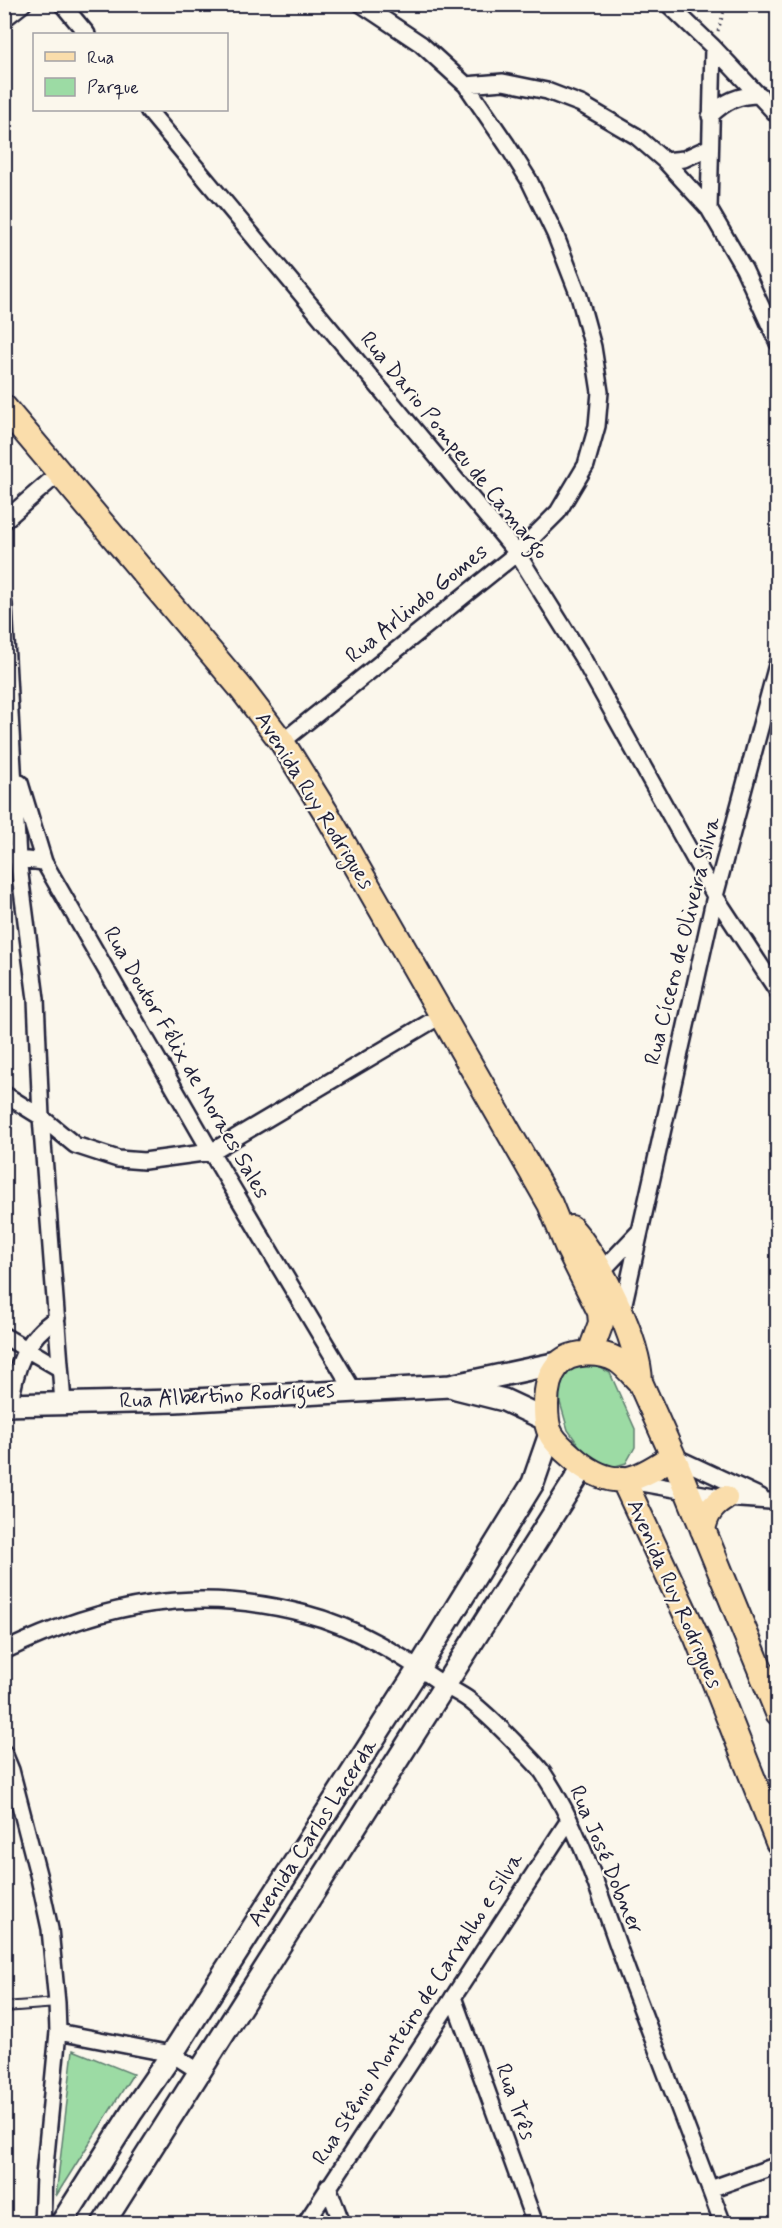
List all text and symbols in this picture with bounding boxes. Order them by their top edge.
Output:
legend [33,33,228,111]
text: Rua [87,46,114,70]
text: Parque [87,76,139,100]
street label: Rua Dario Pompeu de Camargo [351,326,555,568]
street label: Rua Arlindo Gomes [340,538,494,670]
street label: Avenida Ruy Rodrigues [245,707,380,897]
street label: Rua Cícero de Oliveira Silva [639,813,728,1068]
street label: Rua Doutor Félix de Moraes Sales [96,922,276,1204]
street label: Rua Albertino Rodrigues [119,1376,336,1419]
street label: Avenida Ruy Rodrigues [617,1495,728,1695]
street label: Avenida Carlos Lacerda [242,1733,385,1932]
street label: Rua José Dobner [562,1781,650,1939]
street label: Rua Stênio Monteiro de Carvalho e Silva [306,1847,530,2171]
street label: Rua Três [488,2060,542,2144]

